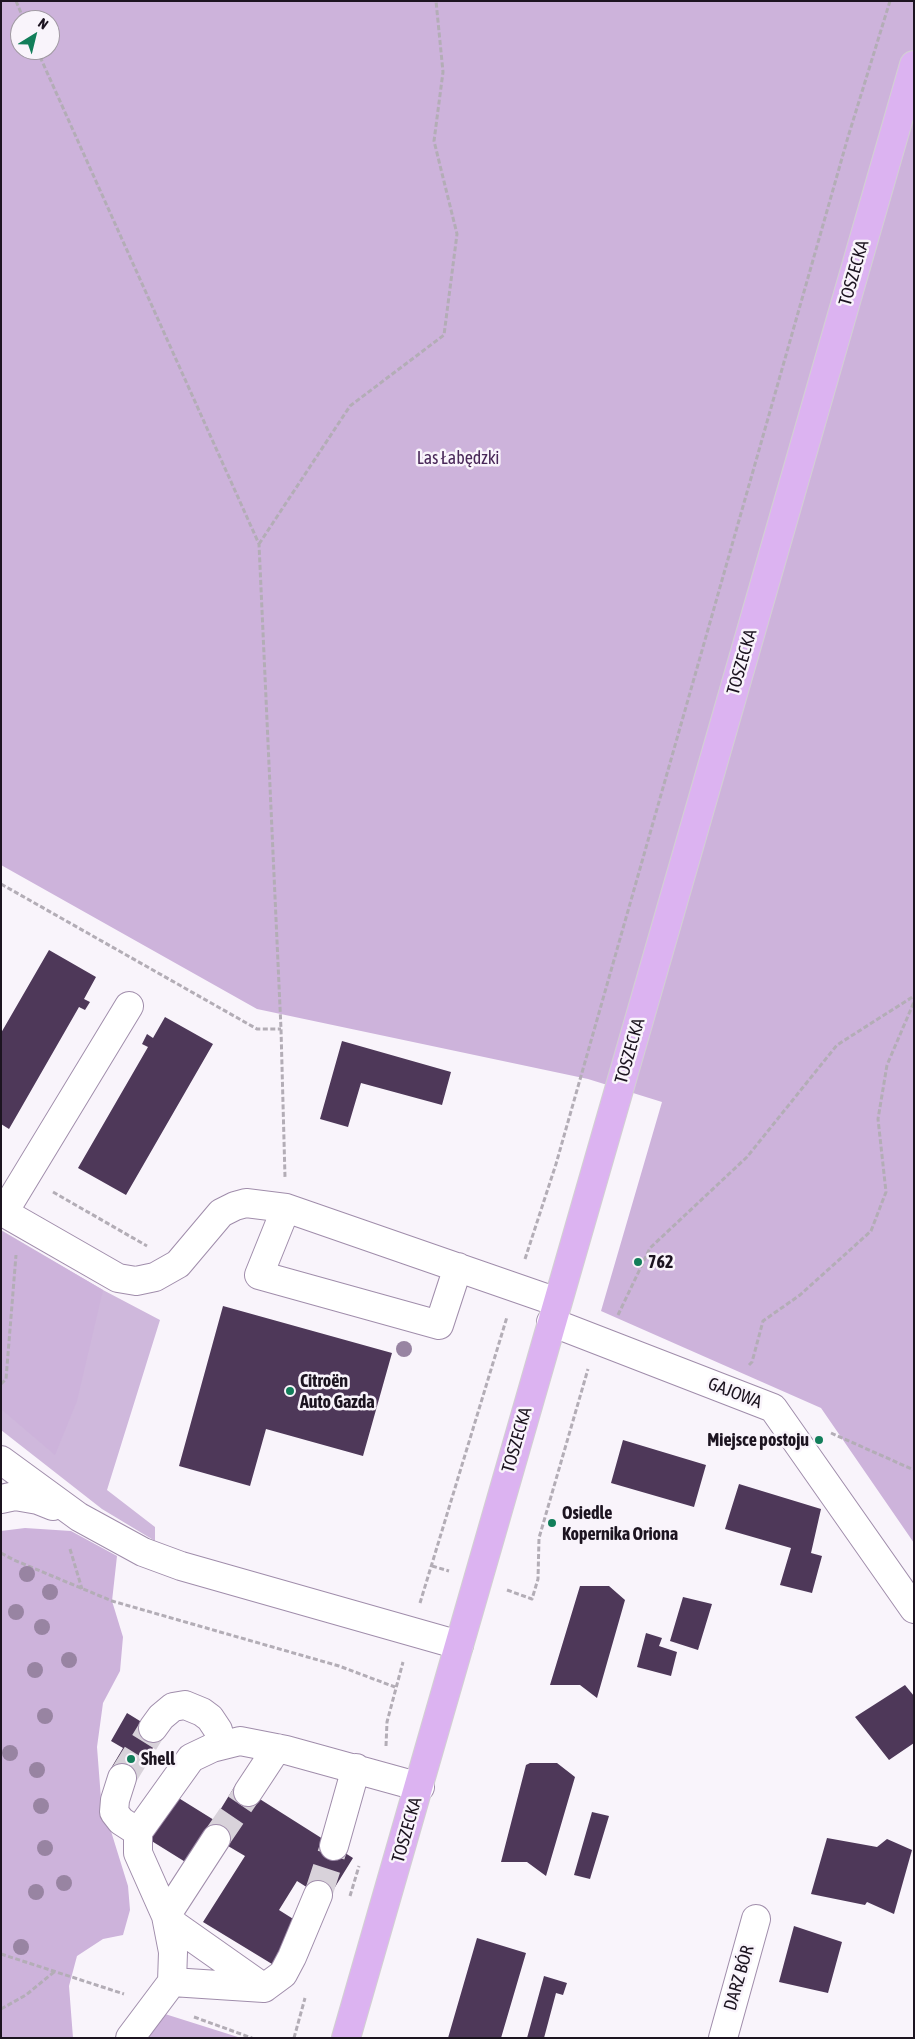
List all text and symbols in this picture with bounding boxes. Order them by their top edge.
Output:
north arrow [10,10,60,60]
text: N [35,15,51,33]
street label: TOSZECKA [834,238,874,308]
park label: Las Łabędzki [417,447,499,469]
street label: TOSZECKA [722,627,762,697]
street label: TOSZECKA [610,1016,650,1086]
place label: 762 [648,1251,673,1273]
marker: 762 [632,1256,644,1268]
place label: Citroën Auto Gazda [300,1370,375,1412]
street label: GAJOWA [705,1373,765,1413]
marker: Citroën Auto Gazda [284,1385,296,1397]
street label: TOSZECKA [497,1405,537,1475]
place label: Miejsce postoju [707,1429,809,1451]
marker: Miejsce postoju [813,1434,825,1446]
place label: Osiedle Kopernika Oriona [562,1502,678,1545]
marker: Osiedle Kopernika Oriona [546,1517,558,1529]
place label: Shell [141,1748,175,1770]
marker: Shell [125,1753,137,1765]
street label: TOSZECKA [387,1795,427,1865]
street label: DARZ BÓR [719,1943,759,2013]

